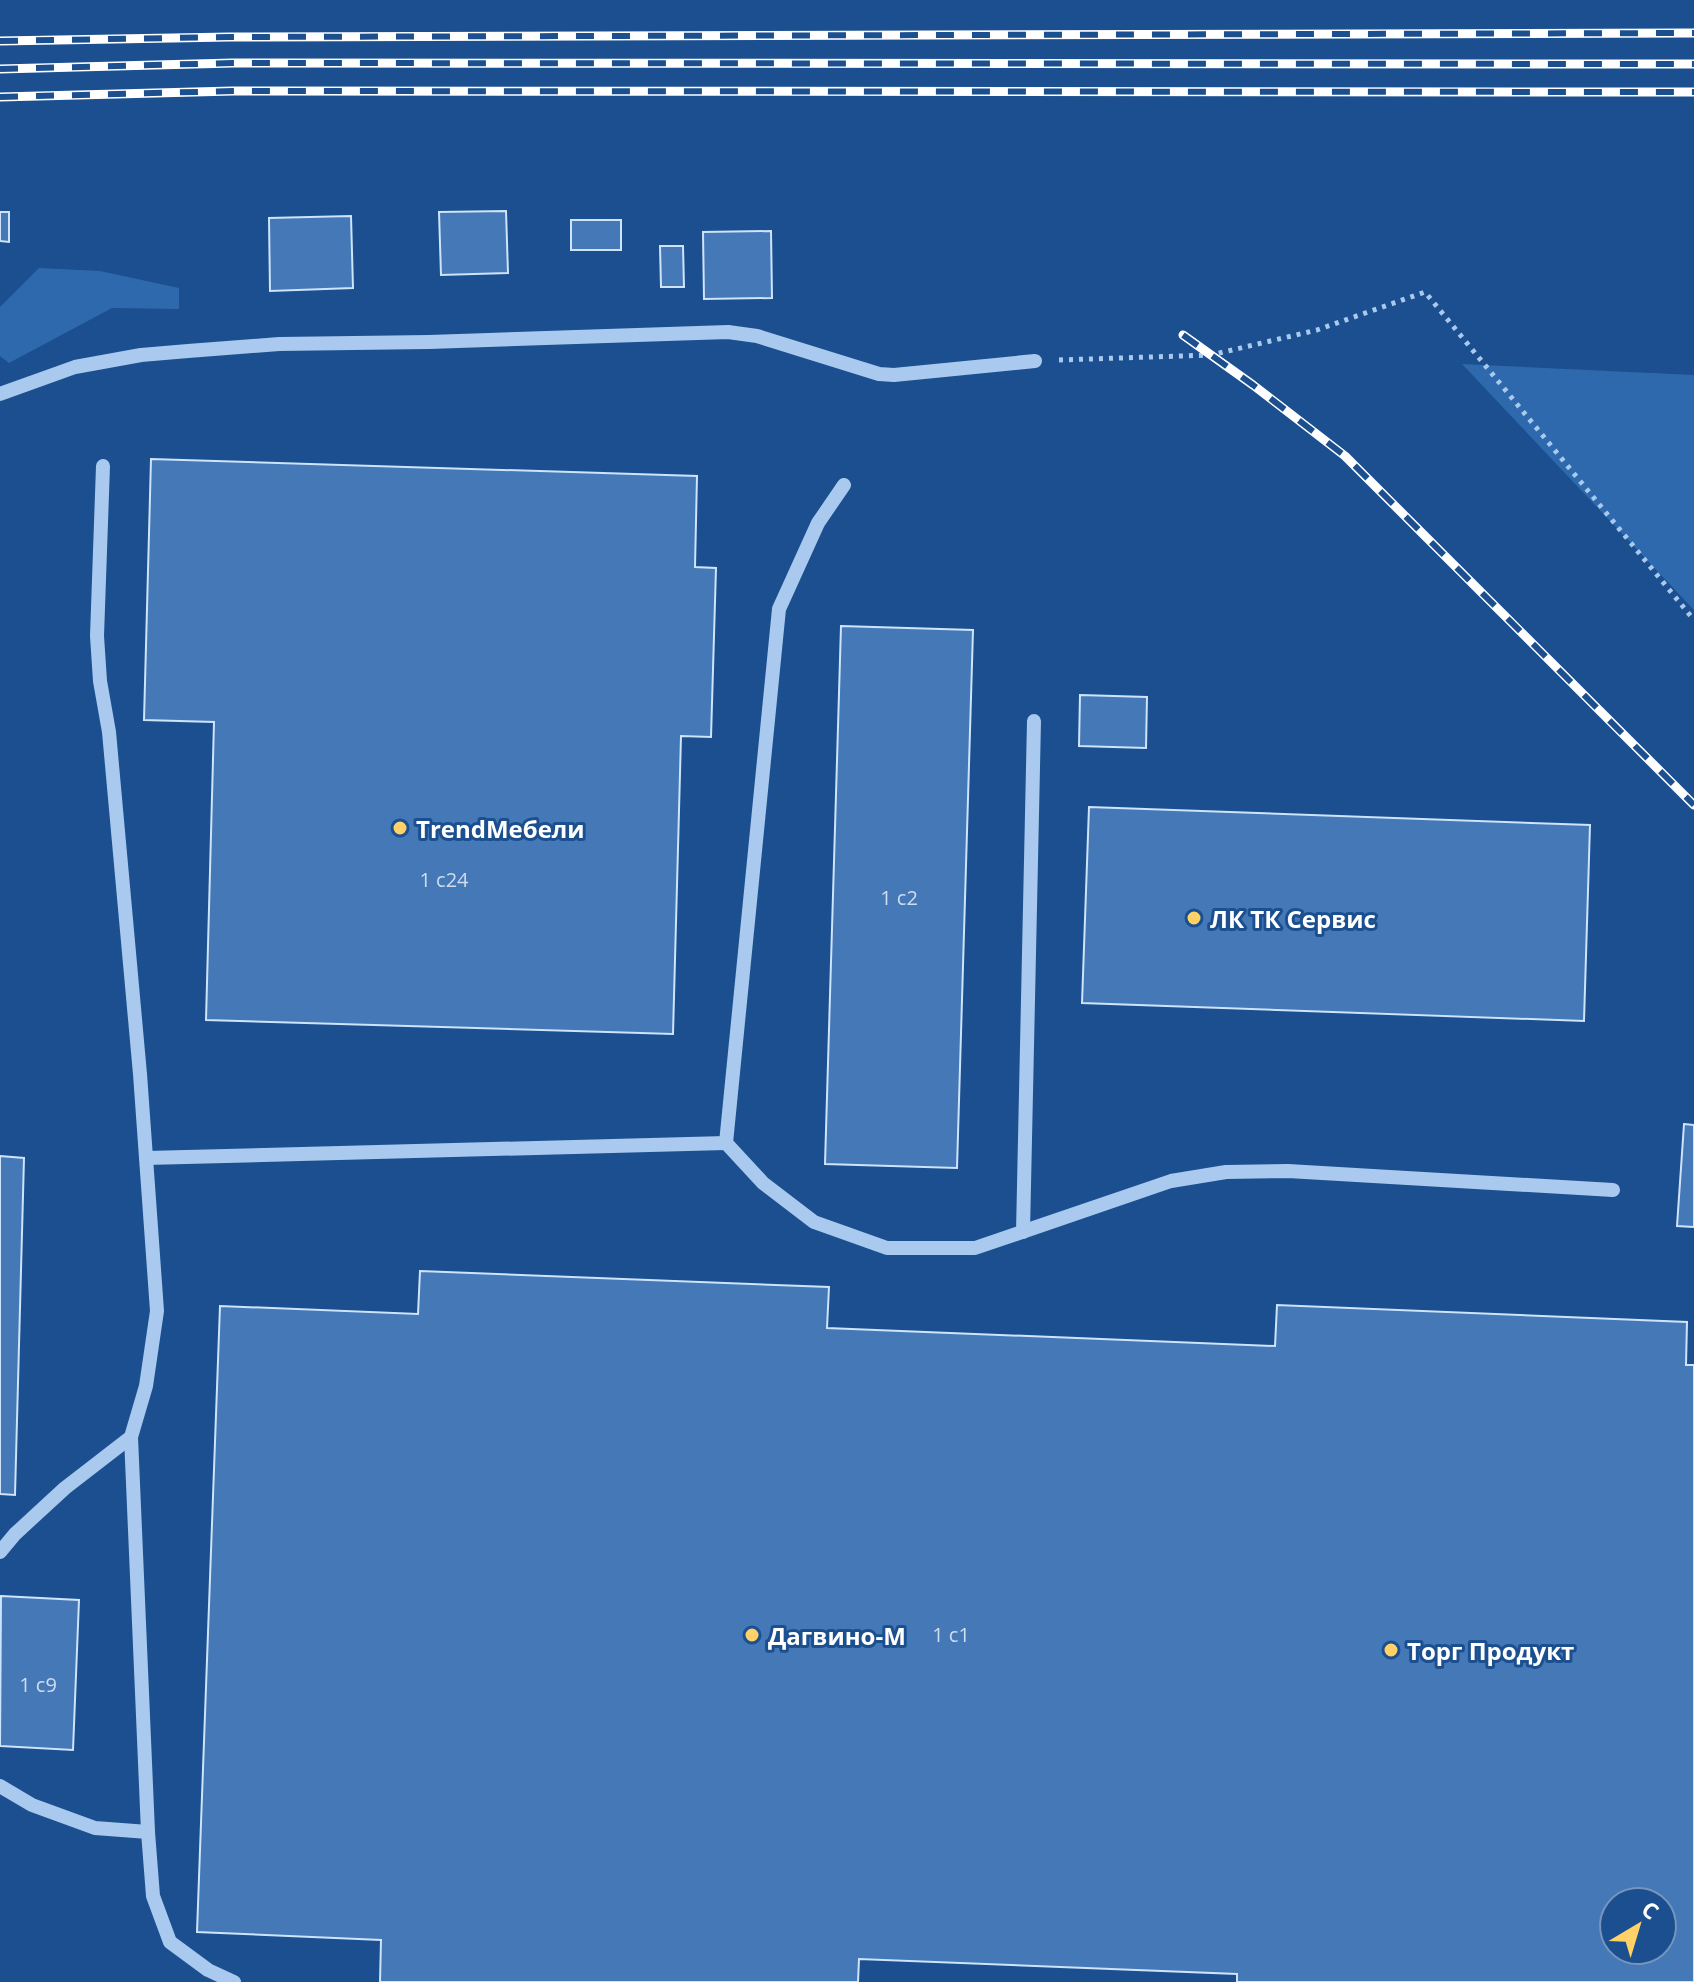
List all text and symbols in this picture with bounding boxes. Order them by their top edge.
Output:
place label: TrendМебели [416,812,585,845]
marker: TrendМебели [391,819,409,837]
house number: 1 с24 [419,866,469,893]
house number: 1 с2 [880,884,918,911]
place label: ЛК ТК Сервис [1210,902,1376,935]
marker: ЛК ТК Сервис [1185,909,1203,927]
place label: Дагвино-М [768,1619,906,1652]
house number: 1 с1 [932,1621,970,1648]
marker: Дагвино-М [743,1626,761,1644]
place label: Торг Продукт [1407,1634,1574,1667]
marker: Торг Продукт [1382,1641,1400,1659]
house number: 1 с9 [19,1671,57,1698]
north arrow [1598,1886,1678,1966]
text: С [1636,1893,1666,1926]

